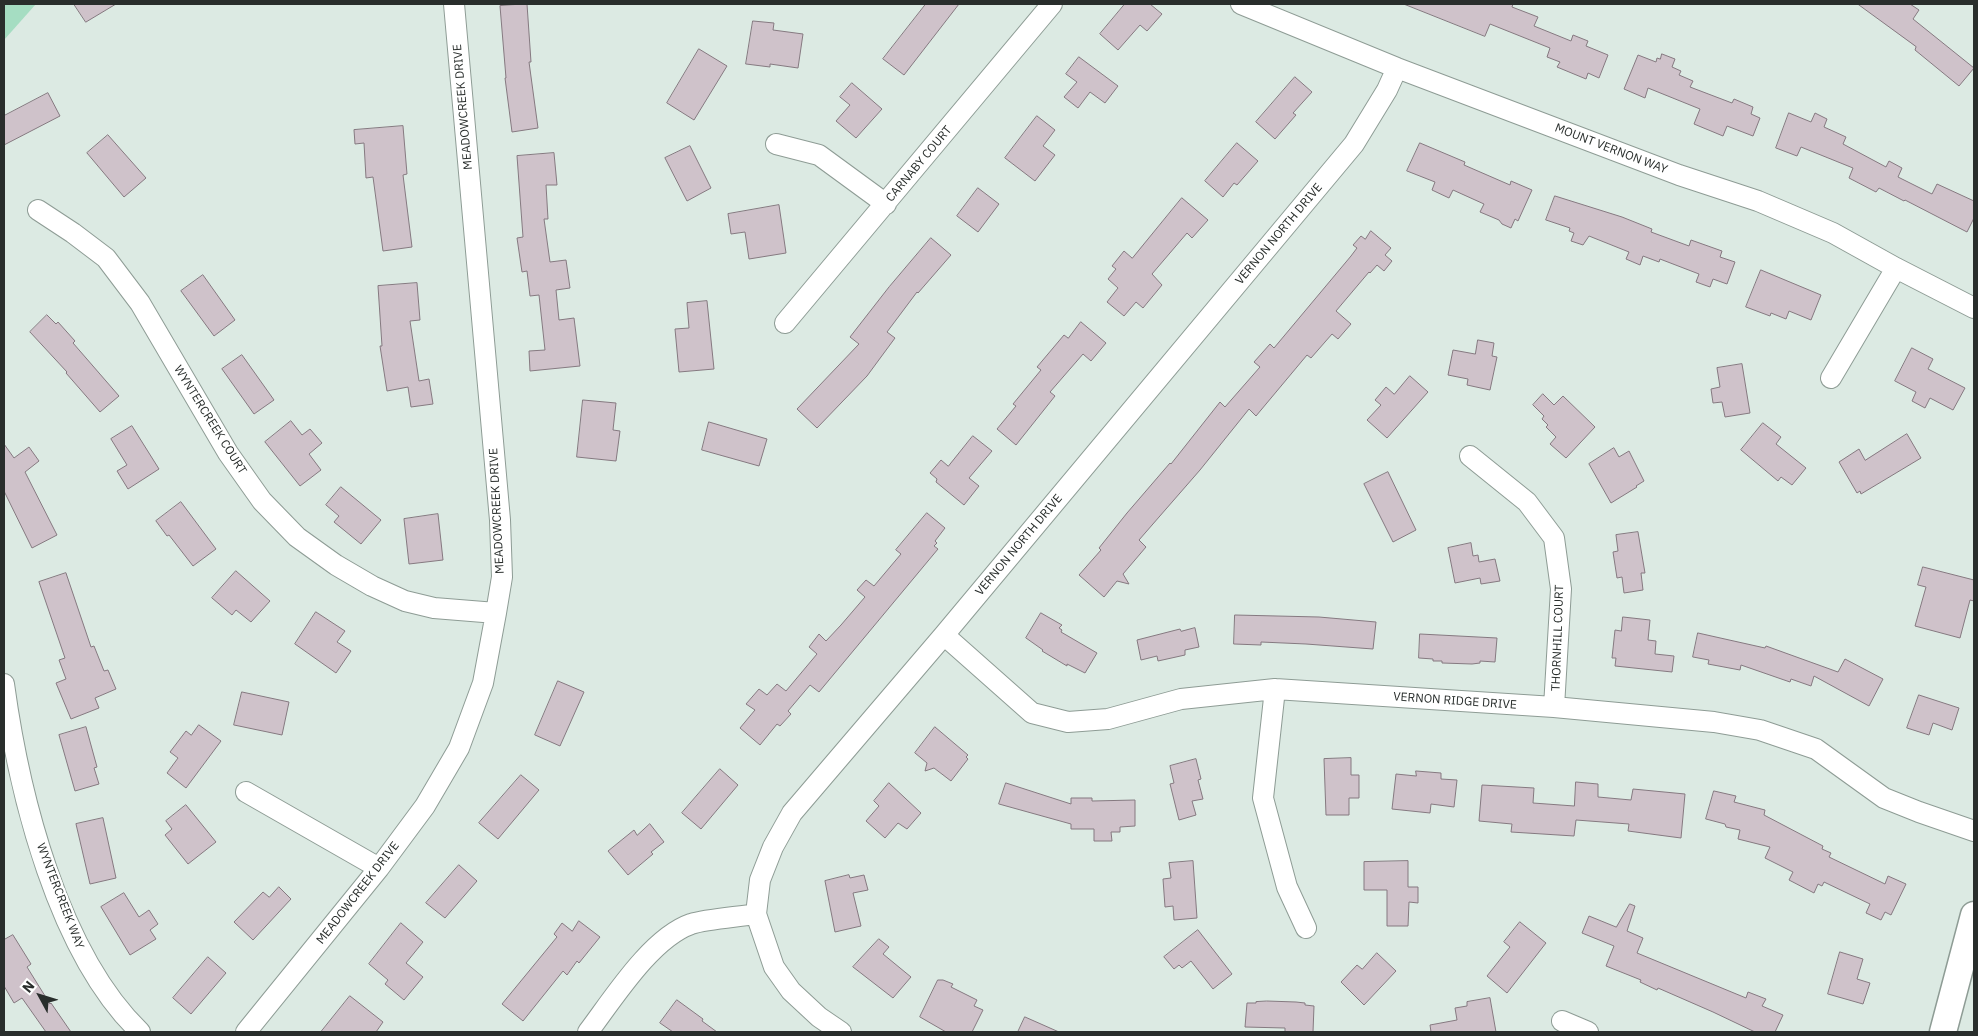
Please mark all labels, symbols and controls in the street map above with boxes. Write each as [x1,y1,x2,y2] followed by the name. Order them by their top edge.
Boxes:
[450,44,476,170] street label: MEADOWCREEK DRIVE
[1553,121,1669,177] street label: MOUNT VERNON WAY
[883,123,955,205] street label: CARNABY COURT
[1232,180,1326,288] street label: VERNON NORTH DRIVE
[171,363,249,477] street label: WYNTERCREEK COURT
[487,448,507,574] street label: MEADOWCREEK DRIVE
[972,491,1066,599] street label: VERNON NORTH DRIVE
[1549,585,1567,691] street label: THORNHILL COURT
[1393,689,1517,713] street label: VERNON RIDGE DRIVE
[314,839,402,947] street label: MEADOWCREEK DRIVE
[33,841,87,951] street label: WYNTERCREEK WAY
[15,971,65,1021] north arrow
[18,977,39,996] text: N

